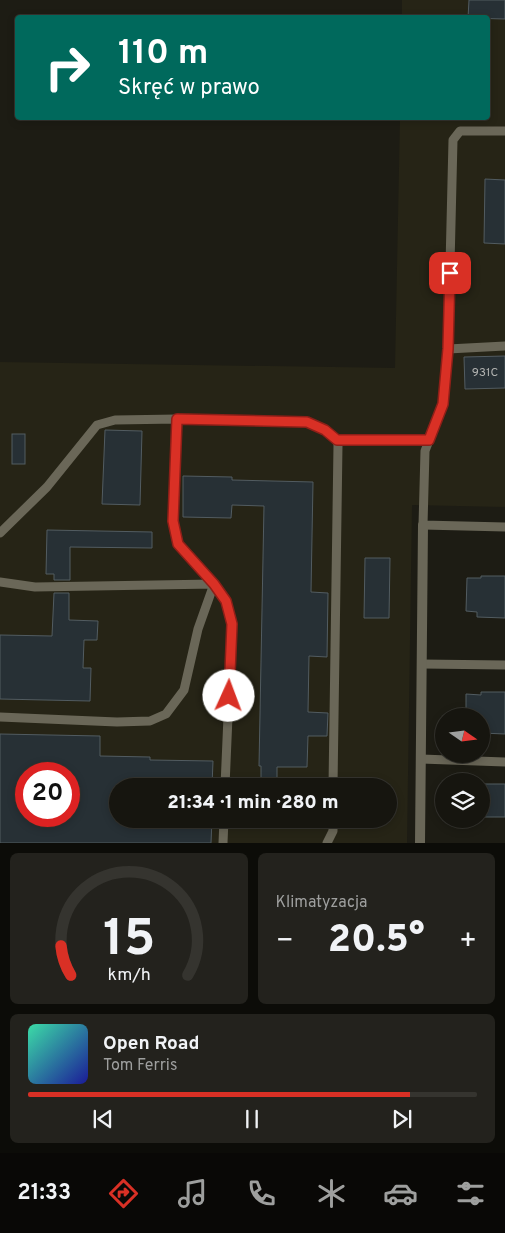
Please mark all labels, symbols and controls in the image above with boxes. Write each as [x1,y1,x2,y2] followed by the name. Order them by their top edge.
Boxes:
[118,32,208,76] text: 110 m
[35,35,100,100] icon: right
[118,75,260,102] text: Skręć w prawo
[429,252,471,294] pin
[436,259,464,287] icon: arrive
[472,365,499,381] house number: 931C
[202,669,254,721] position arrow
[435,708,490,762] north arrow
[435,708,490,828] map controls
[15,762,80,827] speed limit sign: 20
[435,773,490,828] button: layers
[167,791,339,815] text: 21:34 · 1 min · 280 m
[276,893,367,913] text: Klimatyzacja
[102,908,155,974] text: 15
[328,917,425,966] text: 20.5°
[276,924,294,960] text: −
[459,924,477,960] text: +
[107,964,150,987] text: km/h
[103,1032,199,1056] text: Open Road
[103,1056,177,1076] text: Tom Ferris
[89,1105,117,1133] icon: previous
[238,1105,266,1133] icon: pause
[388,1105,416,1133] icon: next
[106,1176,141,1211] icon: directions
[175,1176,210,1211] icon: music
[244,1176,279,1211] icon: phone
[314,1176,349,1211] icon: climate
[383,1176,418,1211] icon: car
[453,1176,488,1211] icon: filters
[17,1180,71,1207] text: 21:33

